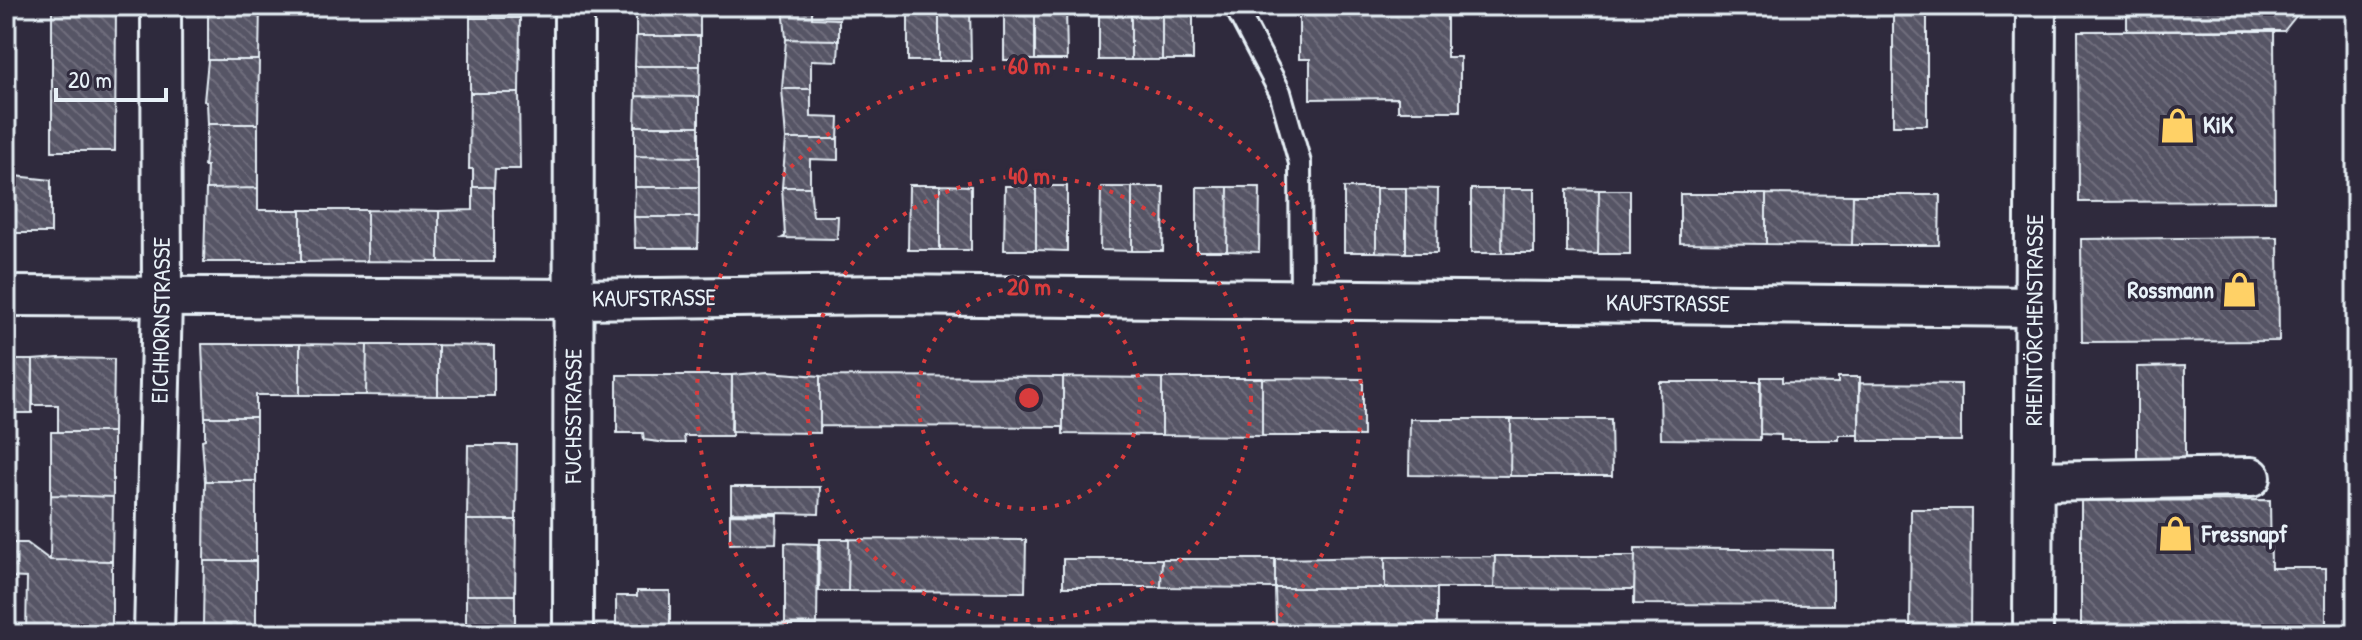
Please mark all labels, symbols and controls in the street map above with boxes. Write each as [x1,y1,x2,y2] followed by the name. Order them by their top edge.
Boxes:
[1008,49,1050,81] text: 60 m
[56,52,166,102] scale bar
[68,63,112,95] text: 20 m
[2158,106,2196,144] shop icon: KiK
[2203,108,2234,140] place label: KiK
[1008,159,1050,191] text: 40 m
[2017,214,2050,426] street label: RHEINTÖRCHENSTRASSE
[143,236,177,404] street label: EICHHORNSTRASSE
[1007,270,1051,302] text: 20 m
[2221,271,2259,309] shop icon: Rossmann
[2128,273,2214,305] place label: Rossmann
[592,280,717,314] street label: KAUFSTRASSE
[1606,286,1731,319] street label: KAUFSTRASSE
[556,348,588,485] street label: FUCHSSTRASSE
[1015,384,1043,412] centre of rings
[2157,515,2195,553] shop icon: Fressnapf
[2201,517,2288,550] place label: Fressnapf

